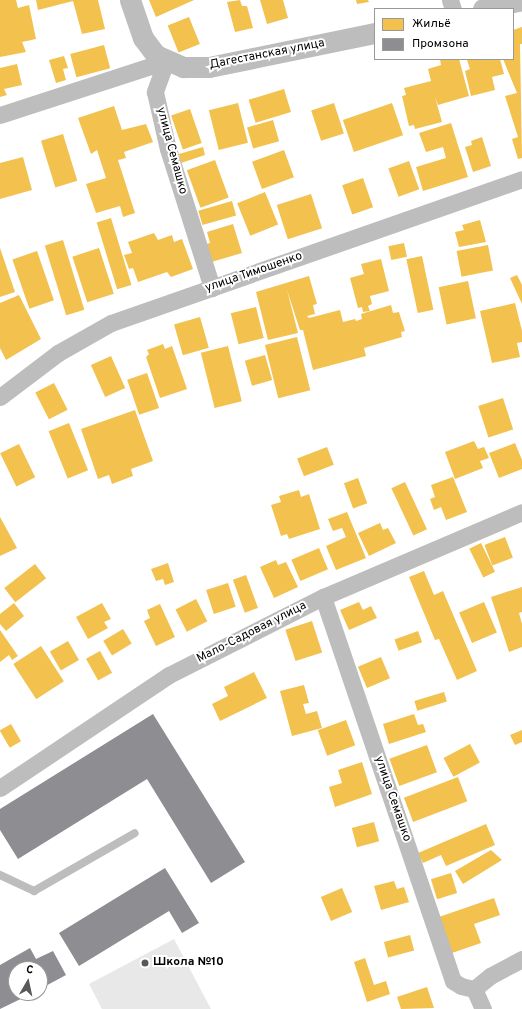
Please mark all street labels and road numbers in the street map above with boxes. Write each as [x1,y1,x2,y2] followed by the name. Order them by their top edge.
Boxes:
[208,37,326,73] street label: Дагестанская улица
[152,106,190,196] street label: улица Семашко
[203,250,305,296] street label: улица Тимошенко
[195,599,309,667] street label: Мало-Садовая улица
[371,754,413,844] street label: улица Семашко

